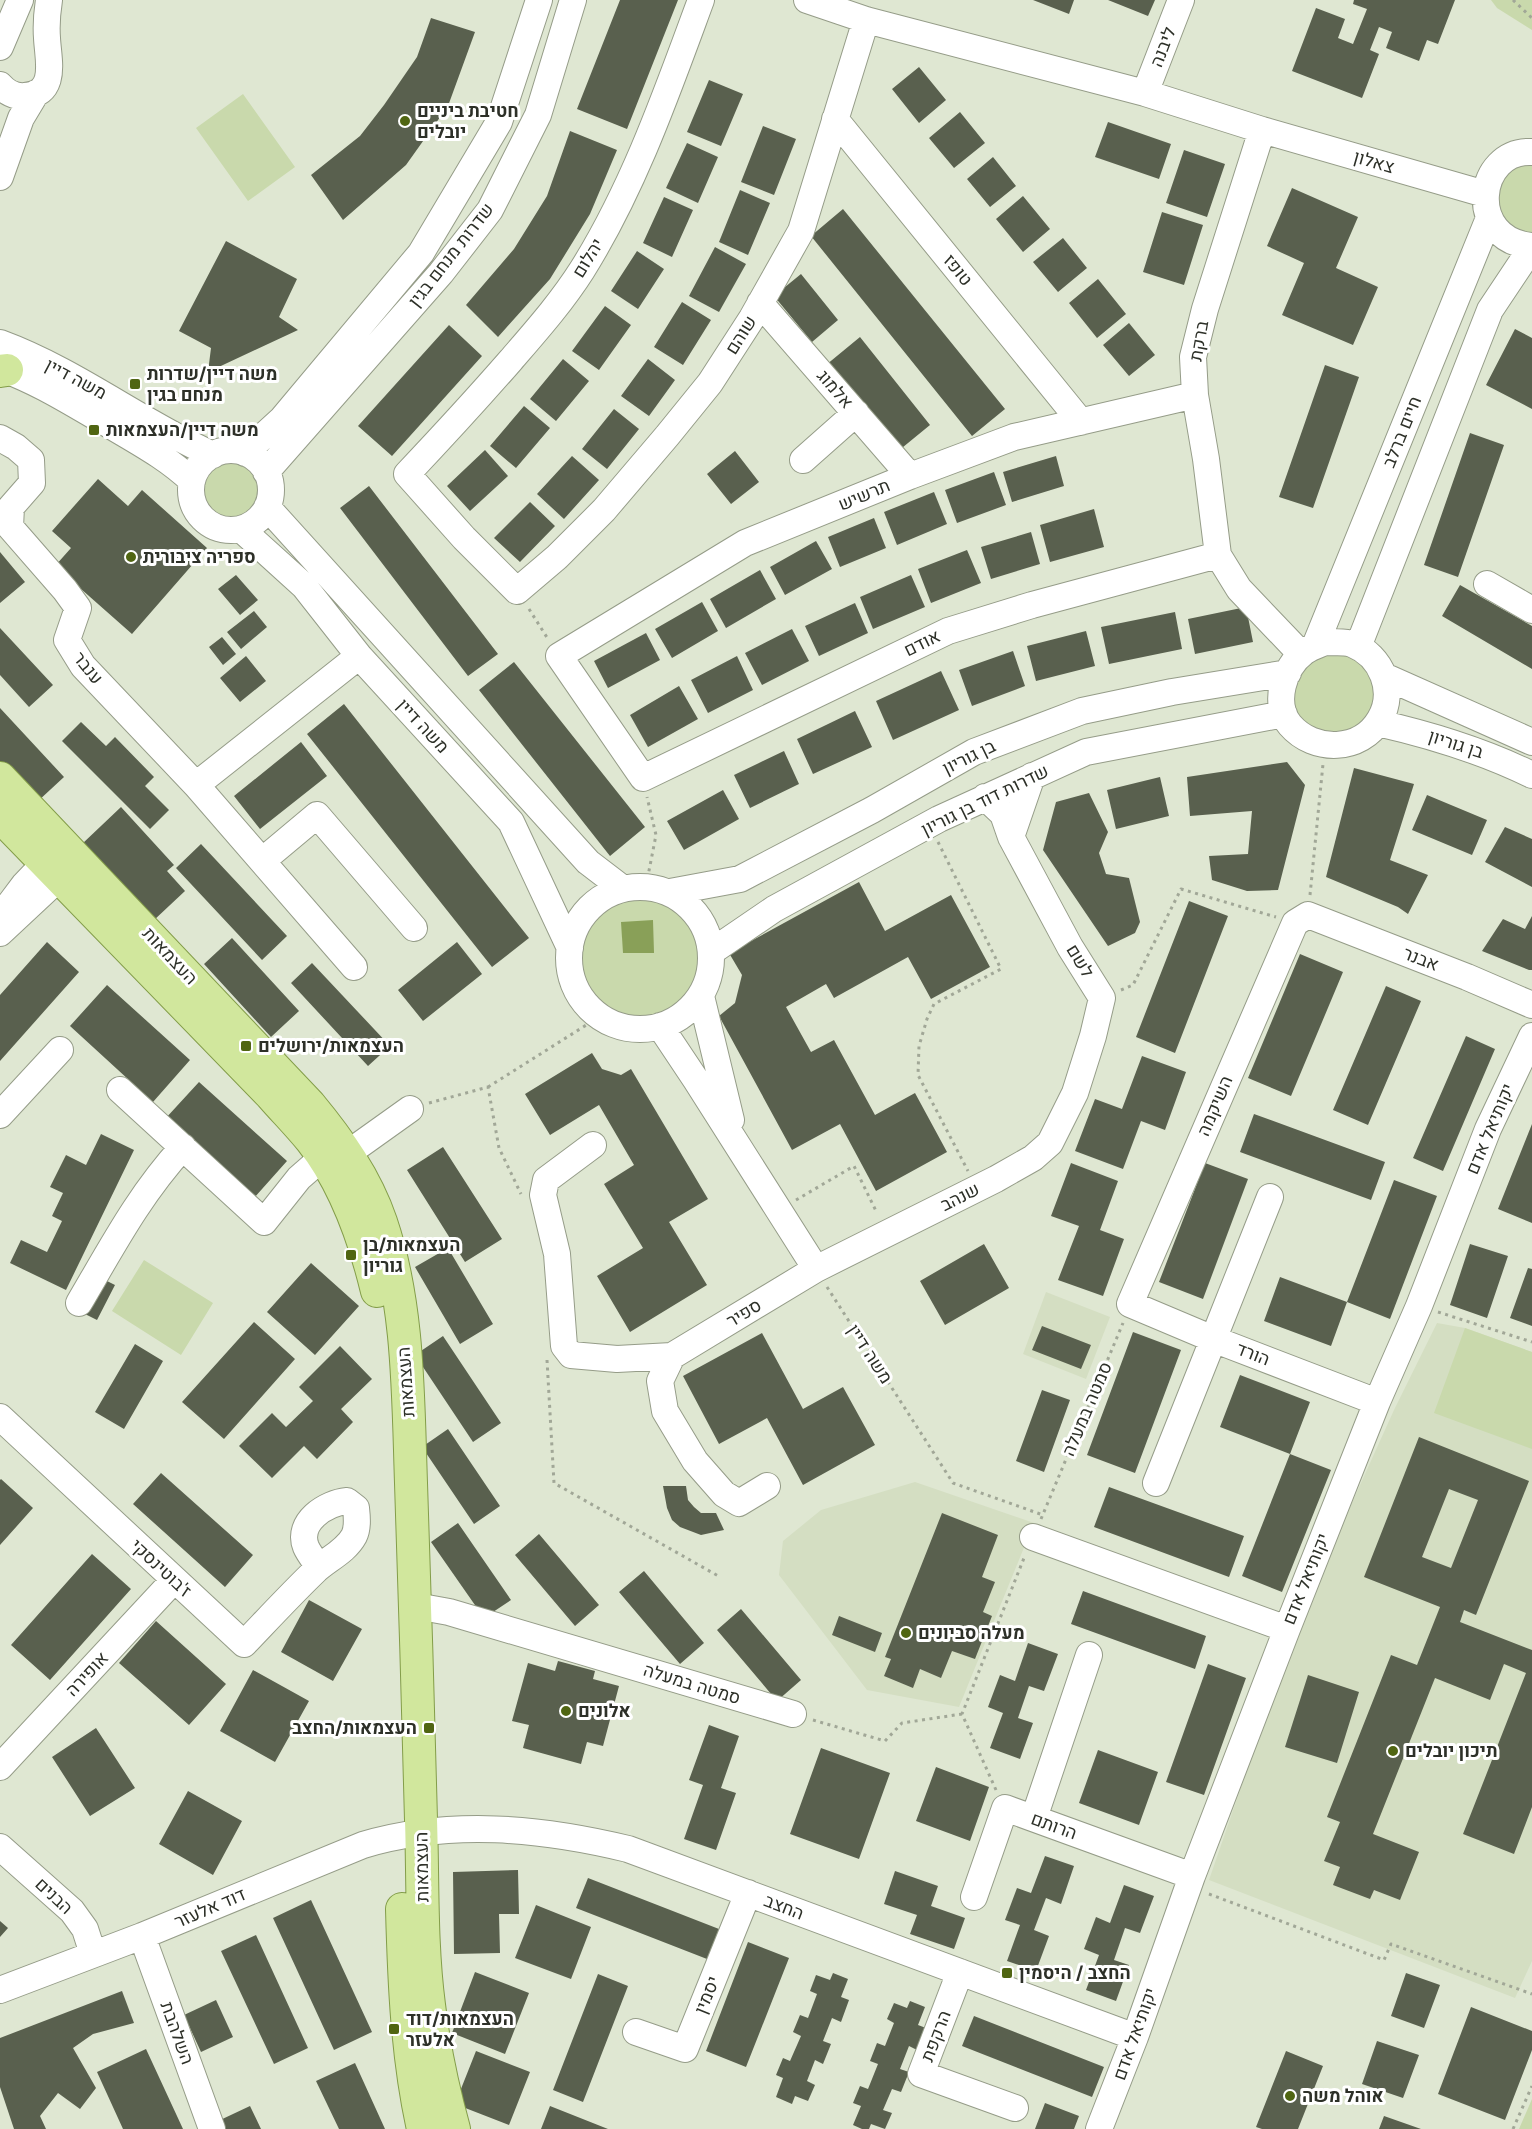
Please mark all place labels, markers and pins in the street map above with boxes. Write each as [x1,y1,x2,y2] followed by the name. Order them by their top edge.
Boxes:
[417,99,519,144] place label: חטיבת ביניים יובלים
[398,114,412,128] marker: חטיבת ביניים יובלים
[147,362,277,407] place label: משה דיין/שדרות מנחם בגין
[128,377,142,391] marker: משה דיין/שדרות מנחם בגין
[106,418,259,442] place label: משה דיין/העצמאות
[87,423,101,437] marker: משה דיין/העצמאות
[143,545,256,569] place label: ספריה ציבורית
[124,550,138,564] marker: ספריה ציבורית
[258,1034,404,1058] place label: העצמאות/ירושלים
[239,1039,253,1053] marker: העצמאות/ירושלים
[363,1233,460,1278] place label: העצמאות/בן גוריון
[344,1248,358,1262] marker: העצמאות/בן גוריון
[918,1621,1025,1645] place label: מעלה סביונים
[899,1626,913,1640] marker: מעלה סביונים
[578,1699,631,1723] place label: אלונים
[559,1704,573,1718] marker: אלונים
[292,1716,417,1740] place label: העצמאות/החצב
[422,1721,436,1735] marker: העצמאות/החצב
[1405,1739,1498,1763] place label: תיכון יובלים
[1386,1744,1400,1758] marker: תיכון יובלים
[1019,1961,1131,1985] place label: החצב / היסמין
[1000,1966,1014,1980] marker: החצב / היסמין
[406,2007,514,2052] place label: העצמאות/דוד אלעזר
[387,2022,401,2036] marker: העצמאות/דוד אלעזר
[1302,2084,1384,2108] place label: אוהל משה
[1283,2089,1297,2103] marker: אוהל משה

